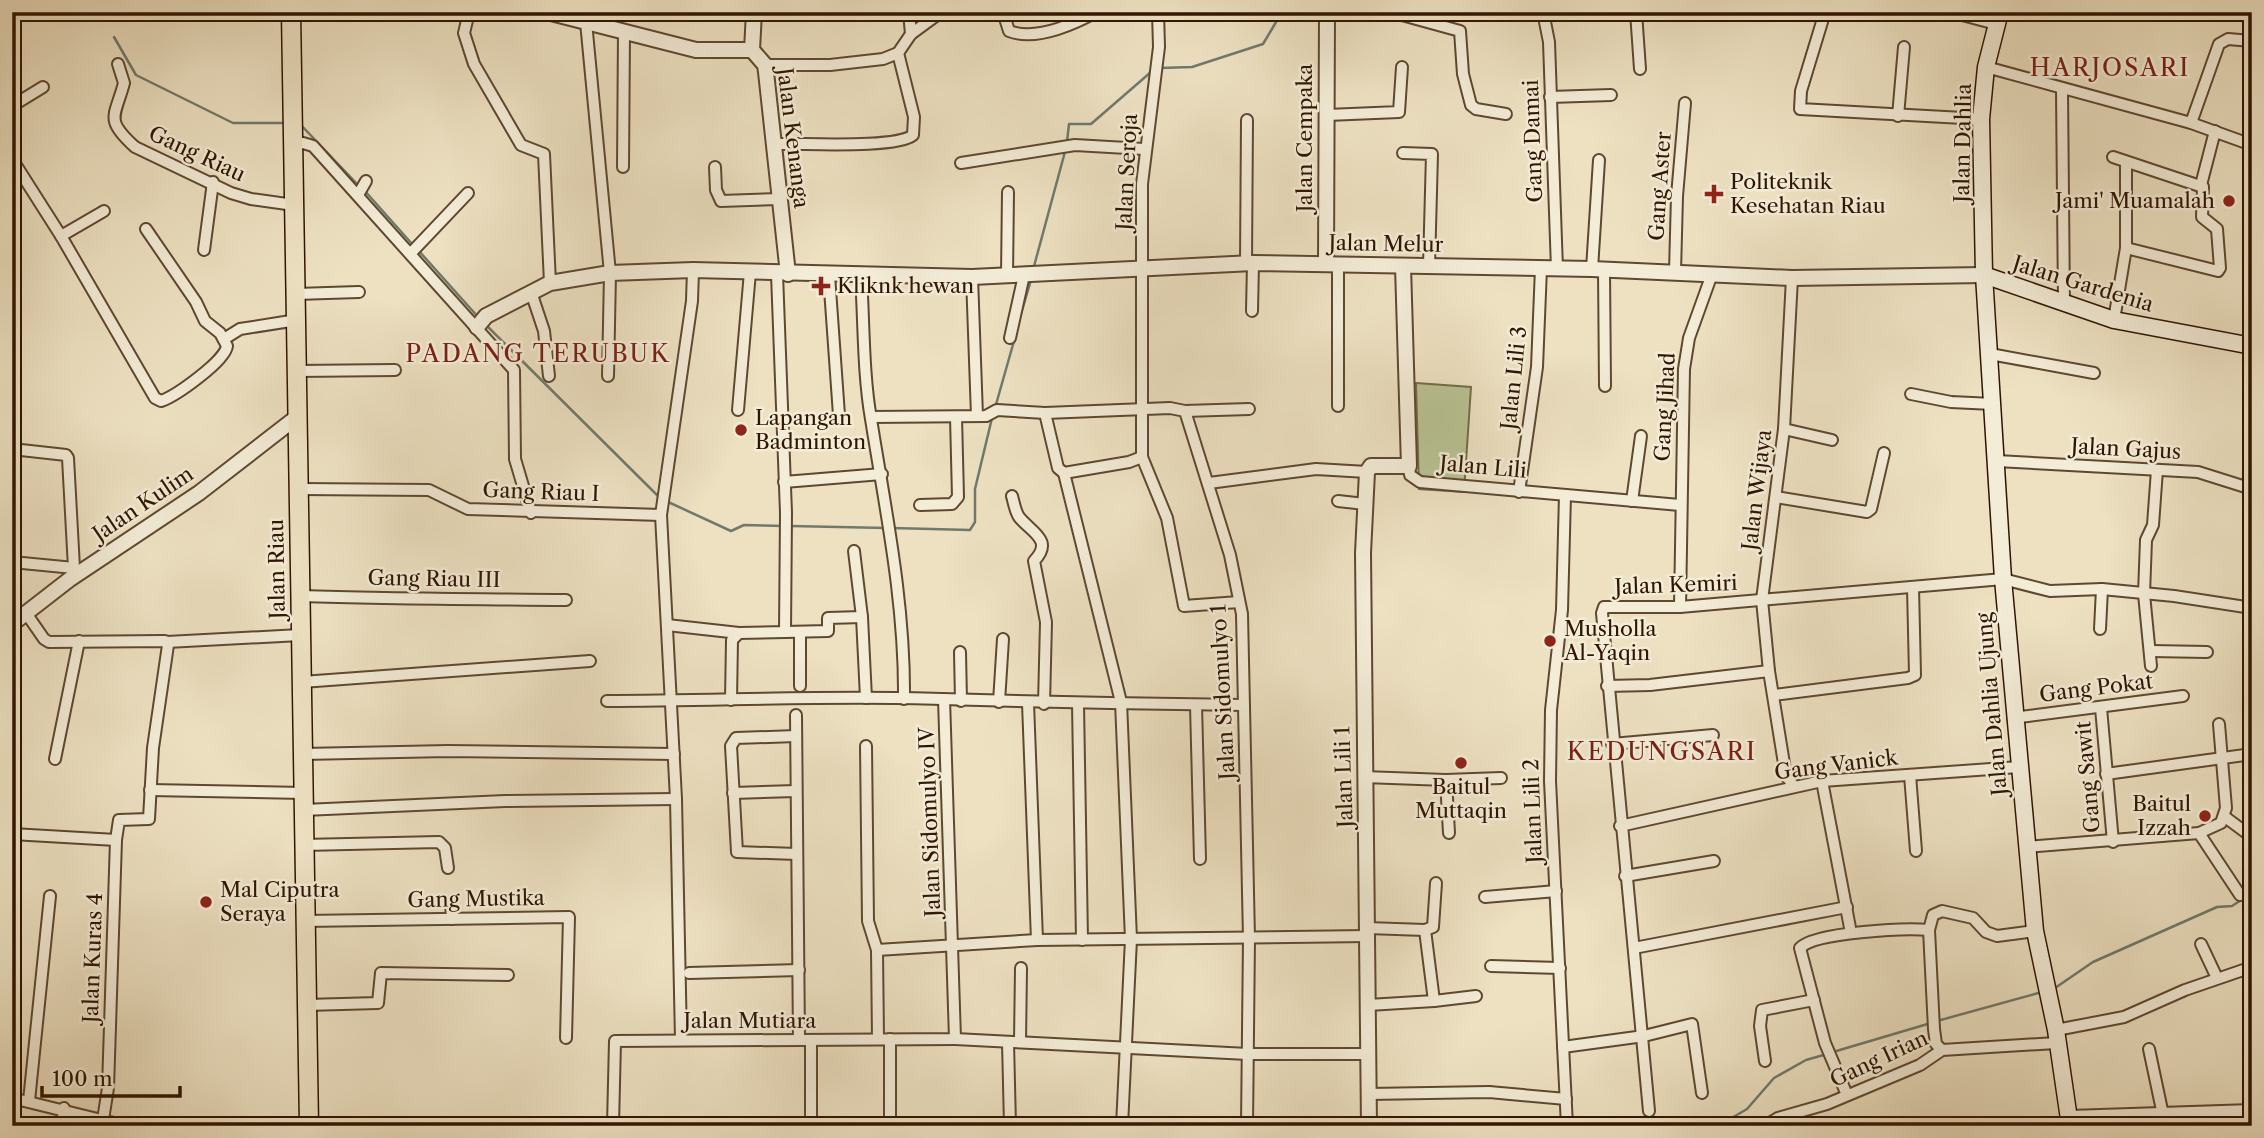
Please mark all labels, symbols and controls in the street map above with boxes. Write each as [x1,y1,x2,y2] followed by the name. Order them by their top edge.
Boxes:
[2030,53,2190,82] district label: HARJOSARI
[772,63,815,210] street label: Jalan Kenanga
[1292,63,1317,215] street label: Jalan Cempaka
[1518,79,1547,203] street label: Gang Damai
[1949,82,1976,206] street label: Jalan Dahlia
[1111,112,1142,234] street label: Jalan Seroja
[145,120,249,187] street label: Gang Riau
[1643,130,1676,241] street label: Gang Aster
[1730,169,1886,218] place label: Politeknik Kesehatan Riau
[1704,184,1724,204] marker: Politeknik Kesehatan Riau
[2052,188,2215,213] place label: Jami' Muamalah
[2221,193,2237,209] marker: Jami' Muamalah
[1325,230,1444,257] street label: Jalan Melur
[2007,249,2157,317] street label: Jalan Gardenia
[837,273,974,298] place label: Kliknk hewan
[811,276,831,296] marker: Kliknk hewan
[1495,325,1531,434] street label: Jalan Lili 3
[405,339,671,368] district label: PADANG TERUBUK
[1649,352,1680,462] street label: Gang Jihad
[755,405,866,454] place label: Lapangan Badminton
[733,422,749,438] marker: Lapangan Badminton
[1736,427,1776,555] street label: Jalan Wijaya
[2067,433,2182,464] street label: Jalan Gajus
[1436,450,1528,483] street label: Jalan Lili
[85,461,198,548] street label: Jalan Kulim
[482,477,600,506] street label: Gang Riau I
[263,519,290,622] street label: Jalan Riau
[367,565,501,592] street label: Gang Riau III
[1611,570,1738,599] street label: Jalan Kemiri
[1205,603,1240,784] street label: Jalan Sidomulyo 1
[1971,611,2012,800] street label: Jalan Dahlia Ujung
[1563,616,1657,665] place label: Musholla Al-Yaqin
[1542,633,1558,649] marker: Musholla Al-Yaqin
[2038,668,2155,707] street label: Gang Pokat
[2070,720,2105,834] street label: Gang Sawit
[914,726,945,920] street label: Jalan Sidomulyo IV
[1329,726,1358,831] street label: Jalan Lili 1
[1567,737,1757,766] district label: KEDUNGSARI
[1773,744,1900,784] street label: Gang Vanick
[1453,755,1469,771] marker: Baitul Muttaqin
[1518,758,1547,867] street label: Jalan Lili 2
[1415,774,1507,823] place label: Baitul Muttaqin
[2132,791,2191,840] place label: Baitul Izzah
[2197,808,2213,824] marker: Baitul Izzah
[220,877,341,926] place label: Mal Ciputra Seraya
[407,885,546,912] street label: Gang Mustika
[78,892,107,1027] street label: Jalan Kuras 4
[198,894,214,910] marker: Mal Ciputra Seraya
[681,1008,817,1033] street label: Jalan Mutiara
[1826,1025,1932,1092] street label: Gang Irian
[42,1054,180,1098] scale bar
[52,1066,113,1091] text: 100 m

